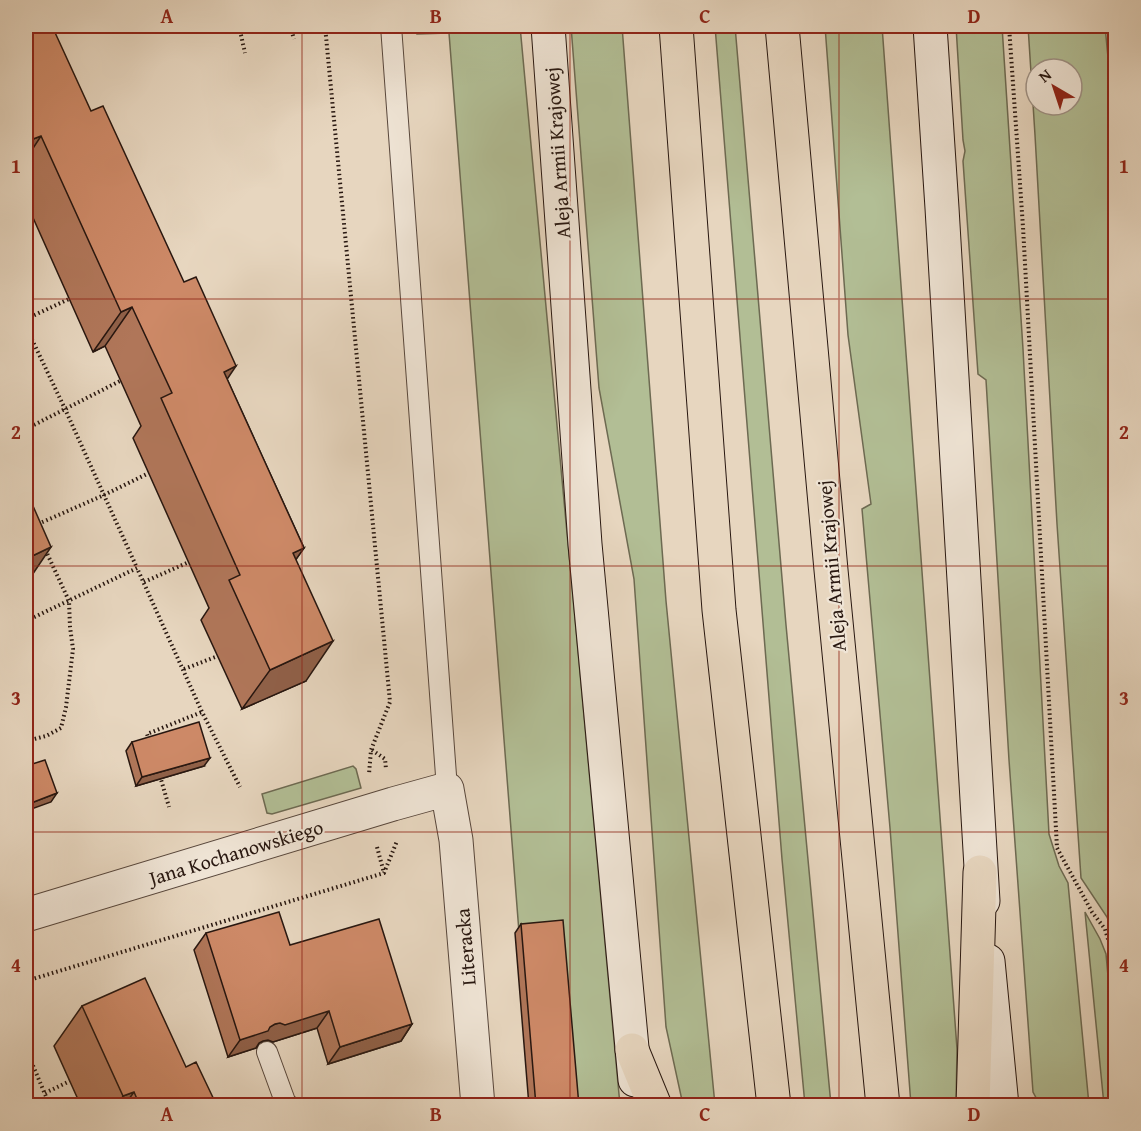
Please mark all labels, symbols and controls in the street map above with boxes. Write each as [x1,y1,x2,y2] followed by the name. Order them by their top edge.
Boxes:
[161,1,174,30] text: A
[430,1,442,30] text: B
[699,1,711,30] text: C
[967,1,981,30] text: D
[1024,57,1084,117] north arrow
[1033,62,1057,88] text: N
[537,66,577,240] street label: Aleja Armii Krajowej
[11,151,21,180] text: 1
[1119,151,1129,180] text: 1
[11,417,21,446] text: 2
[1119,417,1129,446] text: 2
[809,479,853,653] street label: Aleja Armii Krajowej
[11,683,21,712] text: 3
[1119,683,1129,712] text: 3
[142,812,327,893] street label: Jana Kochanowskiego
[447,907,483,987] street label: Literacka
[11,950,21,979] text: 4
[1119,950,1129,979] text: 4
[161,1099,174,1128] text: A
[430,1099,442,1128] text: B
[699,1099,711,1128] text: C
[967,1099,981,1128] text: D

